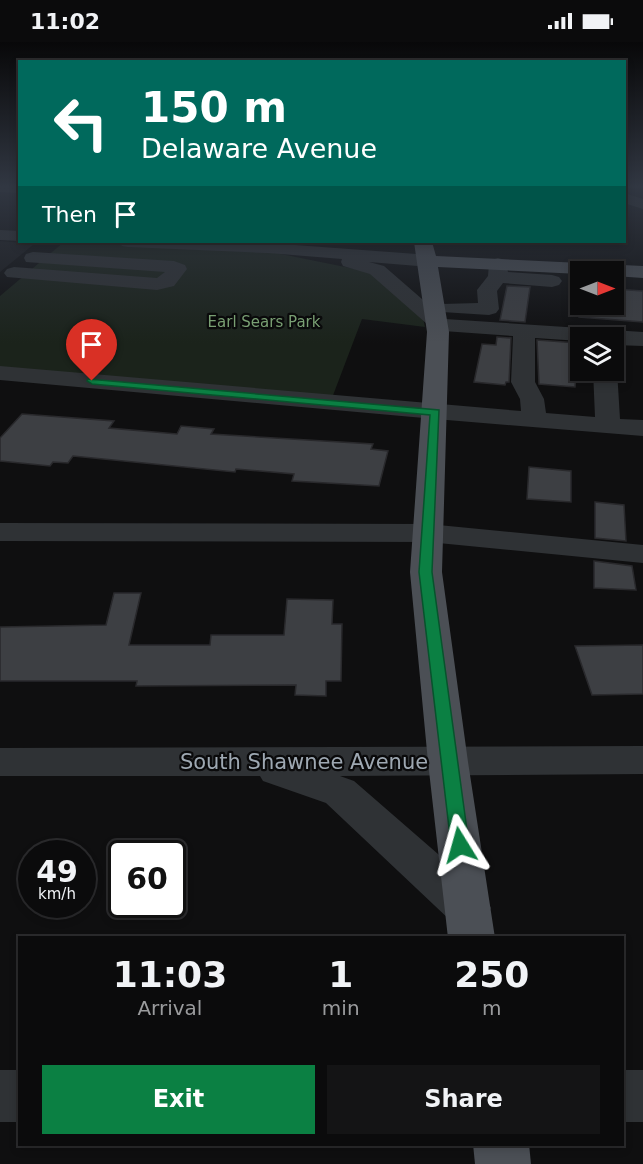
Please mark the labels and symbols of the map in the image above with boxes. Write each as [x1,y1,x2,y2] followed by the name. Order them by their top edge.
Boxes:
[570,261,624,315] north arrow
[208,313,321,331] park label: Earl Sears Park
[66,319,117,381] pin
[180,750,428,774] street label: South Shawnee Avenue
[428,813,492,877] position arrow
[108,840,186,918] speed limit sign: 60

